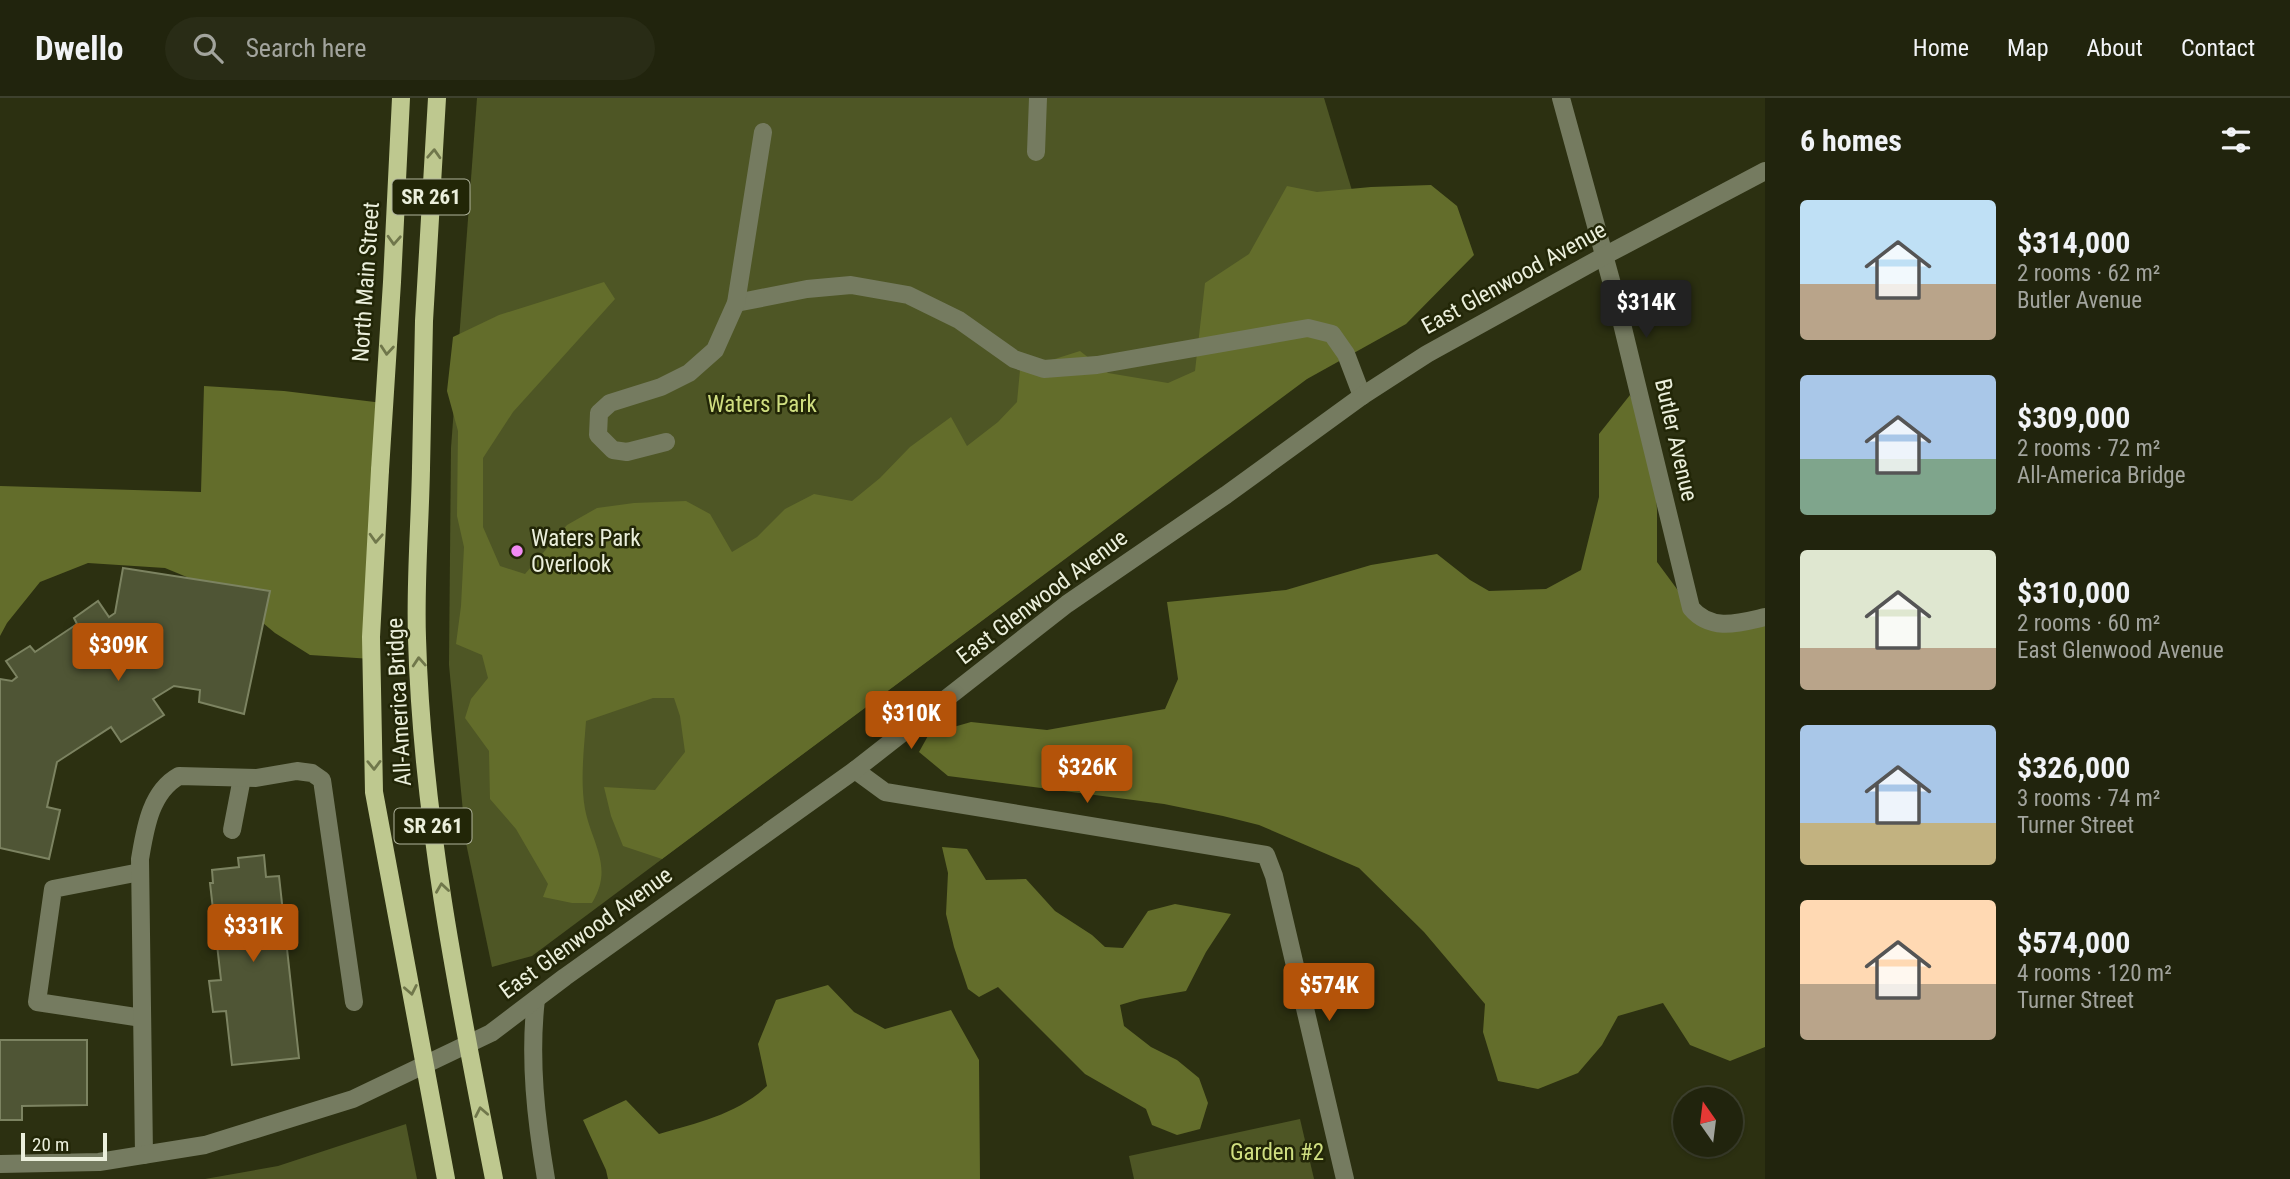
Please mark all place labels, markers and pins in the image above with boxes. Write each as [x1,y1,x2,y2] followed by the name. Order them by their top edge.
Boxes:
[1597,280,1695,340] pin: $314K
[531,525,641,578] place label: Waters Park Overlook
[509,543,525,559] marker: Waters Park Overlook
[69,624,167,683] pin: $309K
[862,692,960,751] pin: $310K
[1038,746,1136,805] pin: $326K
[204,904,302,964] pin: $331K
[1280,964,1378,1023] pin: $574K

